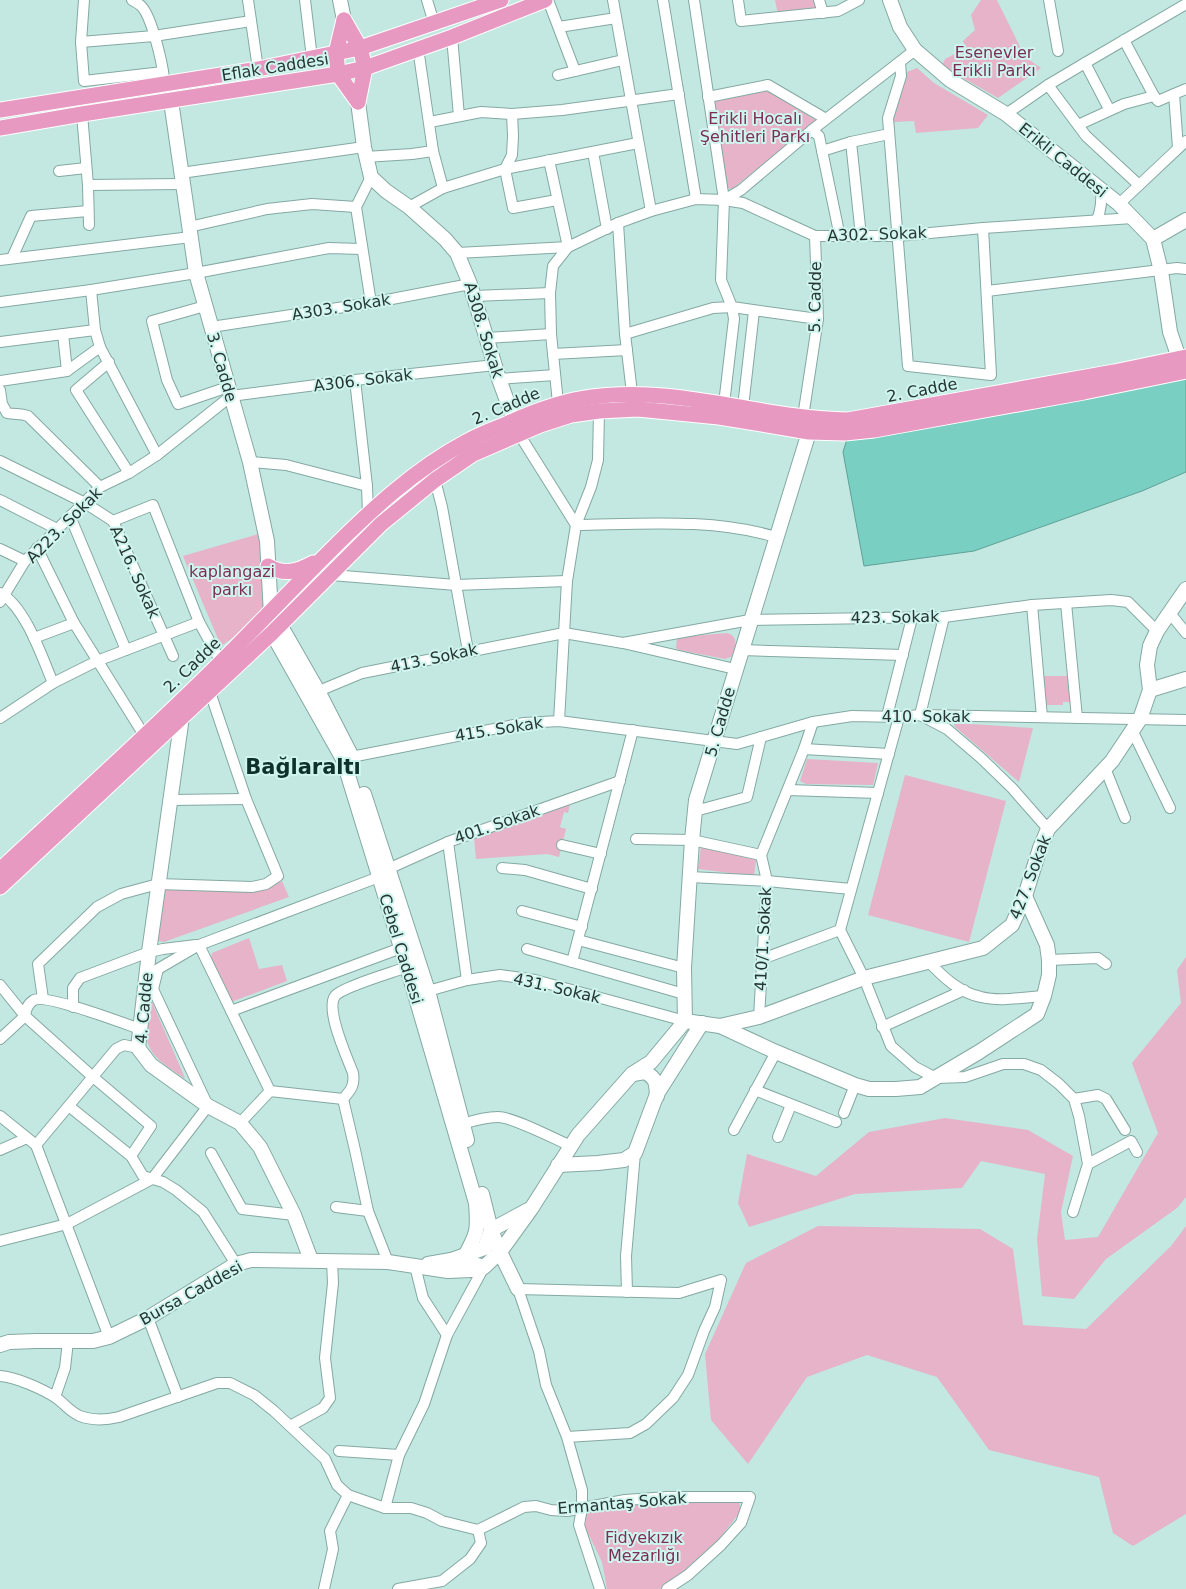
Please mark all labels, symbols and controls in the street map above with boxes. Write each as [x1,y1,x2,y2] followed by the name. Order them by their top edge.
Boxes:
[952,43,1036,80] park label: Esenevler Erikli Parkı
[220,49,330,85] street label: Eflak Caddesi
[700,109,810,146] park label: Erikli Hocalı Şehitleri Parkı
[1015,119,1111,201] street label: Erikli Caddesi
[827,223,928,245] street label: A302. Sokak
[805,261,825,333] street label: 5. Cadde
[460,280,508,381] street label: A308. Sokak
[290,290,392,324] street label: A303. Sokak
[203,330,241,404] street label: 3. Cadde
[312,364,414,396] street label: A306. Sokak
[885,374,959,406] street label: 2. Cadde
[469,383,543,429] street label: 2. Cadde
[22,483,106,567] street label: A223. Sokak
[106,523,164,622] street label: A216. Sokak
[189,562,275,599] park label: kaplangazi parkı
[850,607,940,627] street label: 423. Sokak
[160,633,224,697] street label: 2. Cadde
[389,639,480,677] street label: 413. Sokak
[701,685,739,759] street label: 5. Cadde
[882,707,971,726] street label: 410. Sokak
[454,713,545,745] street label: 415. Sokak
[245,755,361,779] district label: Bağlaraltı
[452,800,543,847] street label: 401. Sokak
[1005,832,1055,922] street label: 427. Sokak
[751,886,775,992] street label: 410/1. Sokak
[375,891,427,1007] street label: Cebel Caddesi
[512,969,603,1007] street label: 431. Sokak
[131,972,157,1044] street label: 4. Cadde
[136,1257,246,1329] street label: Bursa Caddesi
[557,1488,688,1518] street label: Ermantaş Sokak
[605,1528,684,1565] park label: Fidyekızık Mezarlığı

